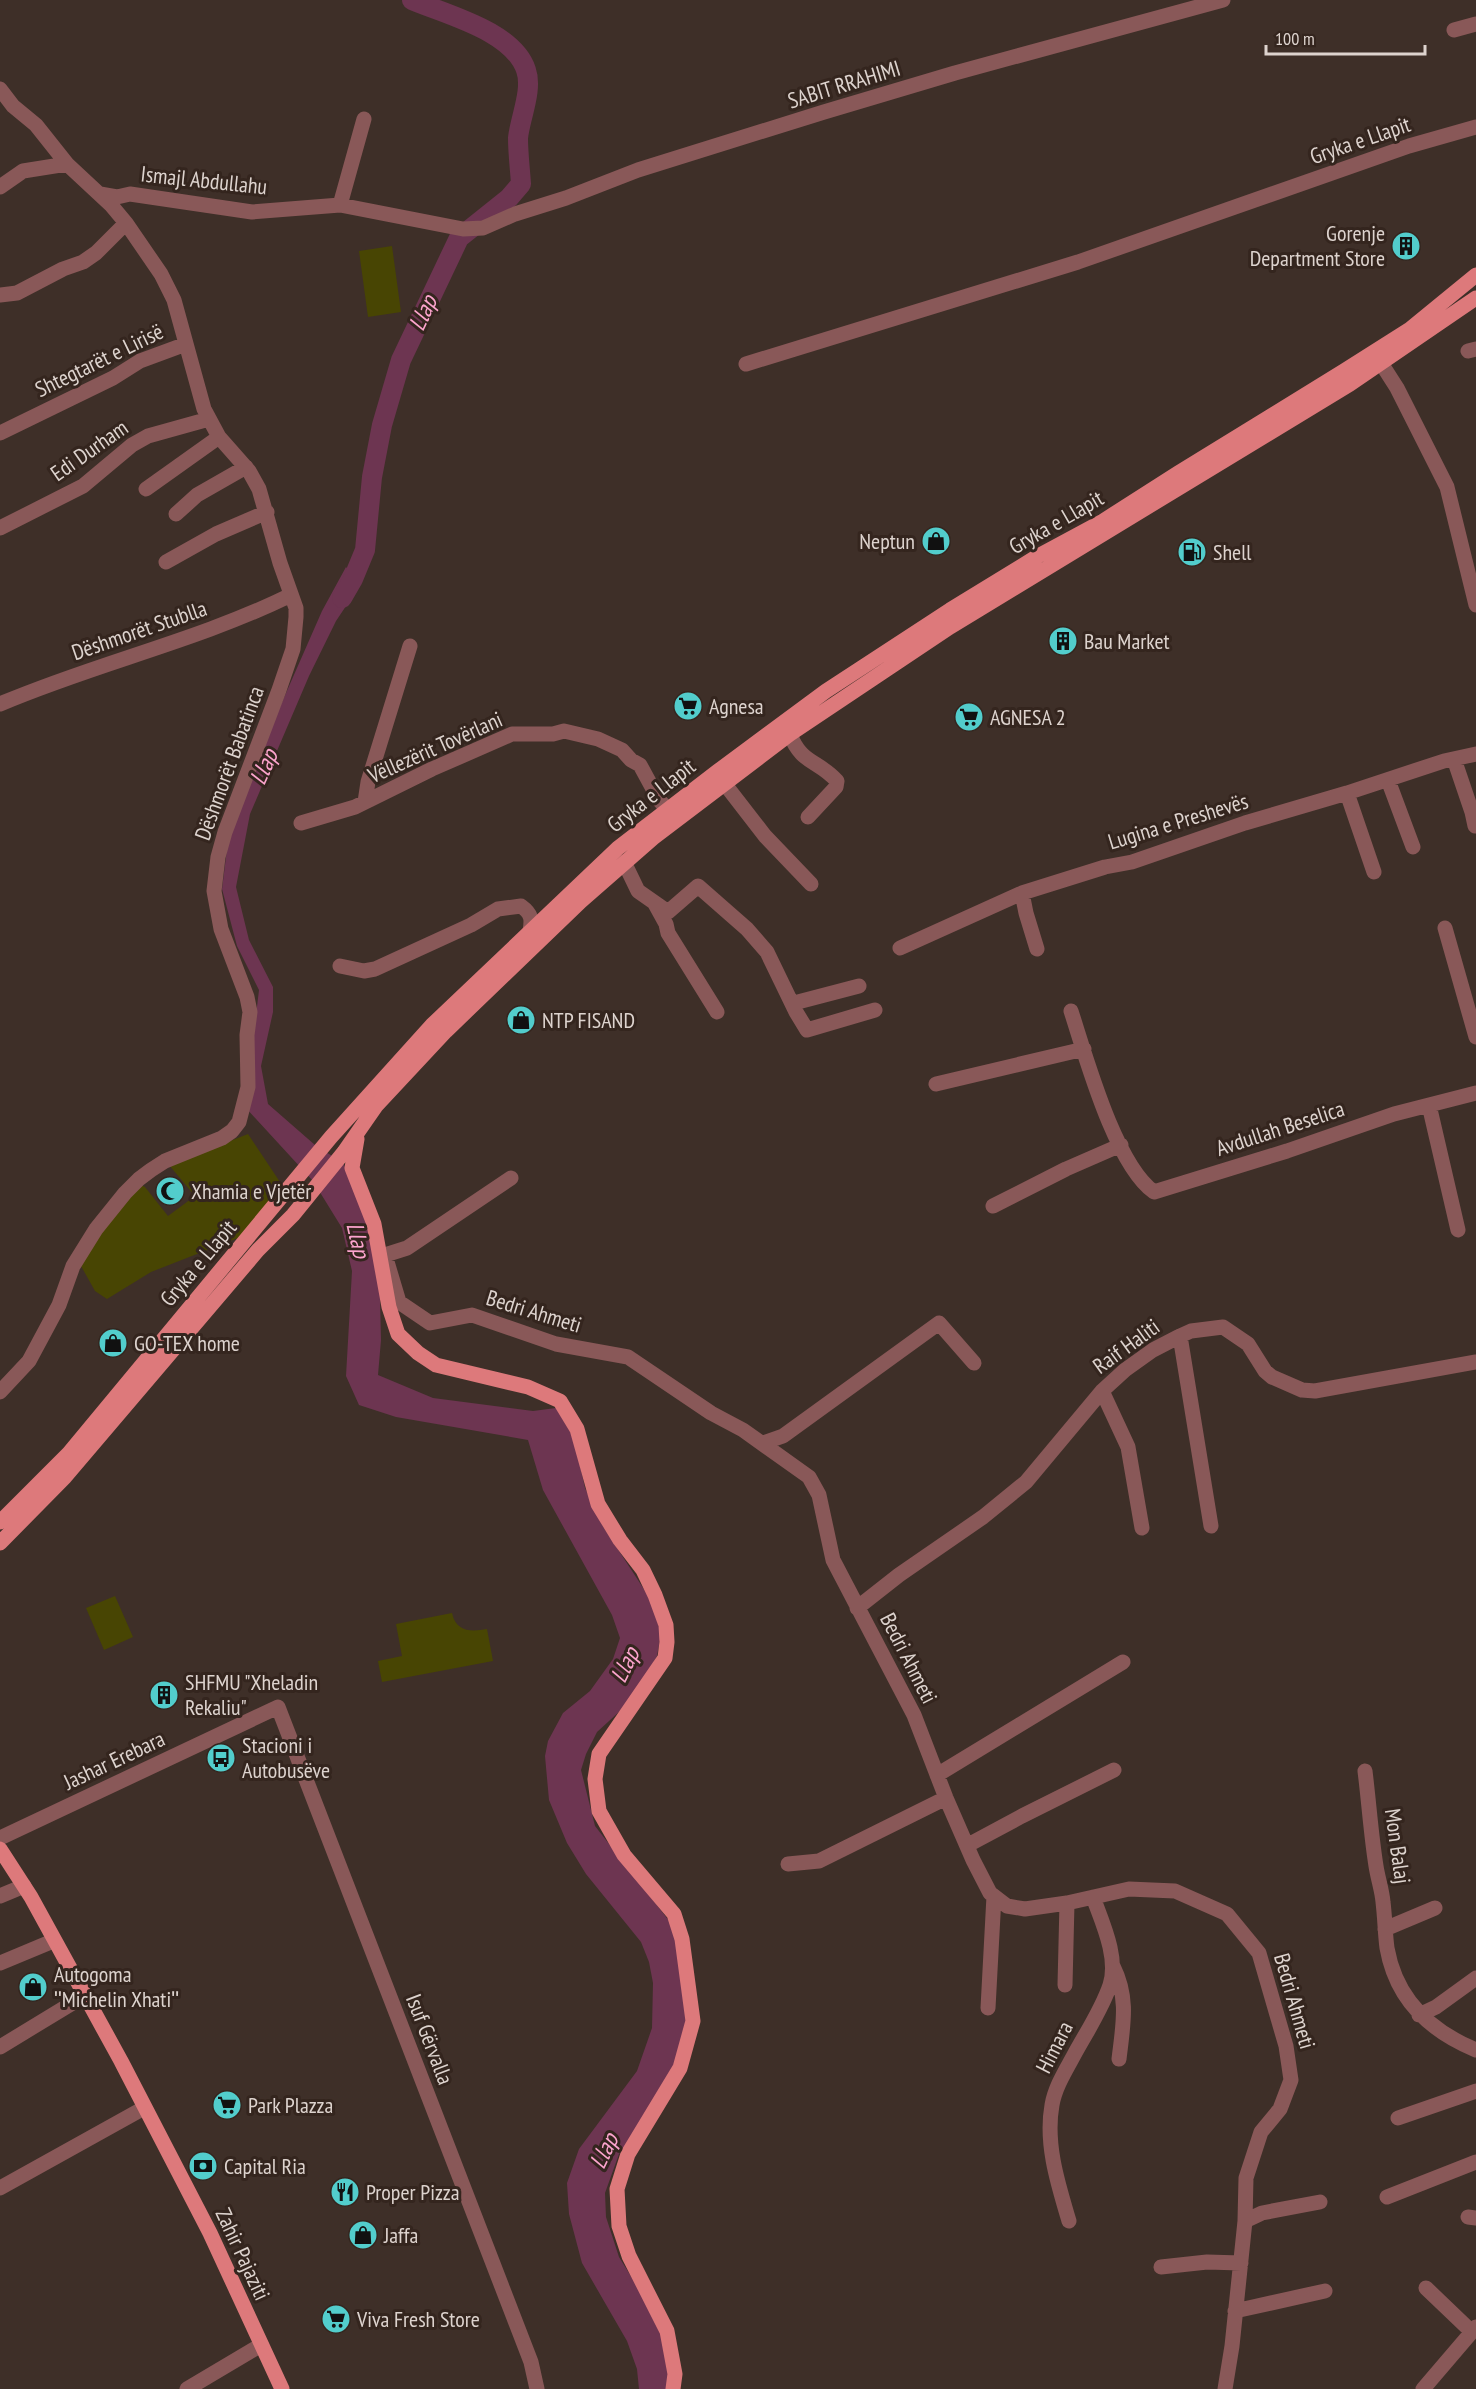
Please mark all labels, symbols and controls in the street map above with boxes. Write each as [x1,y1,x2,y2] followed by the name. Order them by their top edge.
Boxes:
[1266,18,1425,56] scale bar
[1275,27,1315,50] text: 100 m
[784,54,904,114] street label: SABIT RRAHIMI
[1306,110,1414,170] street label: Gryka e Llapit
[139,159,269,201] street label: Ismajl Abdullahu
[1250,219,1385,272] place label: Gorenje Department Store
[1390,230,1422,262] building icon: Gorenje Department Store
[401,289,445,335] water label: Llap
[30,317,168,403] street label: Shtegtarët e Lirisë
[45,413,133,487] street label: Edi Durham
[1004,484,1108,560] street label: Gryka e Llapit
[920,525,952,557] shop icon: Neptun
[859,527,915,555] place label: Neptun
[1176,536,1208,568] fuel station icon: Shell
[1213,538,1252,566] place label: Shell
[68,594,210,666] street label: Dëshmorët Stublla
[1047,625,1079,657] building icon: Bau Market
[1084,627,1170,655] place label: Bau Market
[188,682,270,844] street label: Dëshmorët Babatinca
[672,690,704,722] supermarket icon: Agnesa
[709,692,764,720] place label: Agnesa
[953,701,985,733] supermarket icon: AGNESA 2
[990,703,1066,731] place label: AGNESA 2
[363,705,507,790] street label: Vëllezërit Tovërlani
[242,743,286,789] water label: Llap
[601,752,701,838] street label: Gryka e Llapit
[1105,786,1251,856] street label: Lugina e Preshevës
[505,1004,537,1036] shop icon: NTP FISAND
[542,1006,635,1034] place label: NTP FISAND
[1212,1094,1348,1162] street label: Avdullah Beselica
[154,1175,186,1207] mosque icon: Xhamia e Vjetër
[191,1177,311,1205] place label: Xhamia e Vjetër
[154,1214,242,1312] street label: Gryka e Llapit
[339,1219,378,1262] water label: Llap
[483,1283,585,1339] street label: Bedri Ahmeti
[1087,1312,1165,1380] street label: Raif Haliti
[97,1327,129,1359] shop icon: GO-TEX home
[134,1329,240,1357] place label: GO-TEX home
[874,1608,944,1708] street label: Bedri Ahmeti
[603,1641,647,1688] water label: Llap
[185,1668,318,1721] place label: SHFMU "Xheladin Rekaliu"
[148,1679,180,1711] building icon: SHFMU "Xheladin Rekaliu"
[58,1724,169,1796] street label: Jashar Erebara
[242,1731,330,1784] place label: Stacioni i Autobusëve
[205,1742,237,1774] bus stop icon: Stacioni i Autobusëve
[1379,1807,1417,1885] street label: Mon Balaj
[1268,1950,1322,2052] street label: Bedri Ahmeti
[54,1960,179,2013] place label: Autogoma ʺMichelin Xhatiʺ
[17,1971,49,2003] shop icon: Autogoma ʺMichelin Xhatiʺ
[400,1990,460,2088] street label: Isuf Gërvalla
[1029,2016,1079,2078] street label: Himara
[211,2089,243,2121] supermarket icon: Park Plazza
[248,2091,333,2119] place label: Park Plazza
[582,2127,626,2174] water label: Llap
[187,2150,219,2182] bank icon: Capital Ria
[224,2152,306,2180] place label: Capital Ria
[329,2176,361,2208] restaurant icon: Proper Pizza
[366,2178,460,2206] place label: Proper Pizza
[210,2203,276,2305] street label: Zahir Pajaziti
[347,2219,379,2251] shop icon: Jaffa
[383,2221,418,2249] place label: Jaffa
[320,2303,352,2335] supermarket icon: Viva Fresh Store
[356,2305,480,2333] place label: Viva Fresh Store

